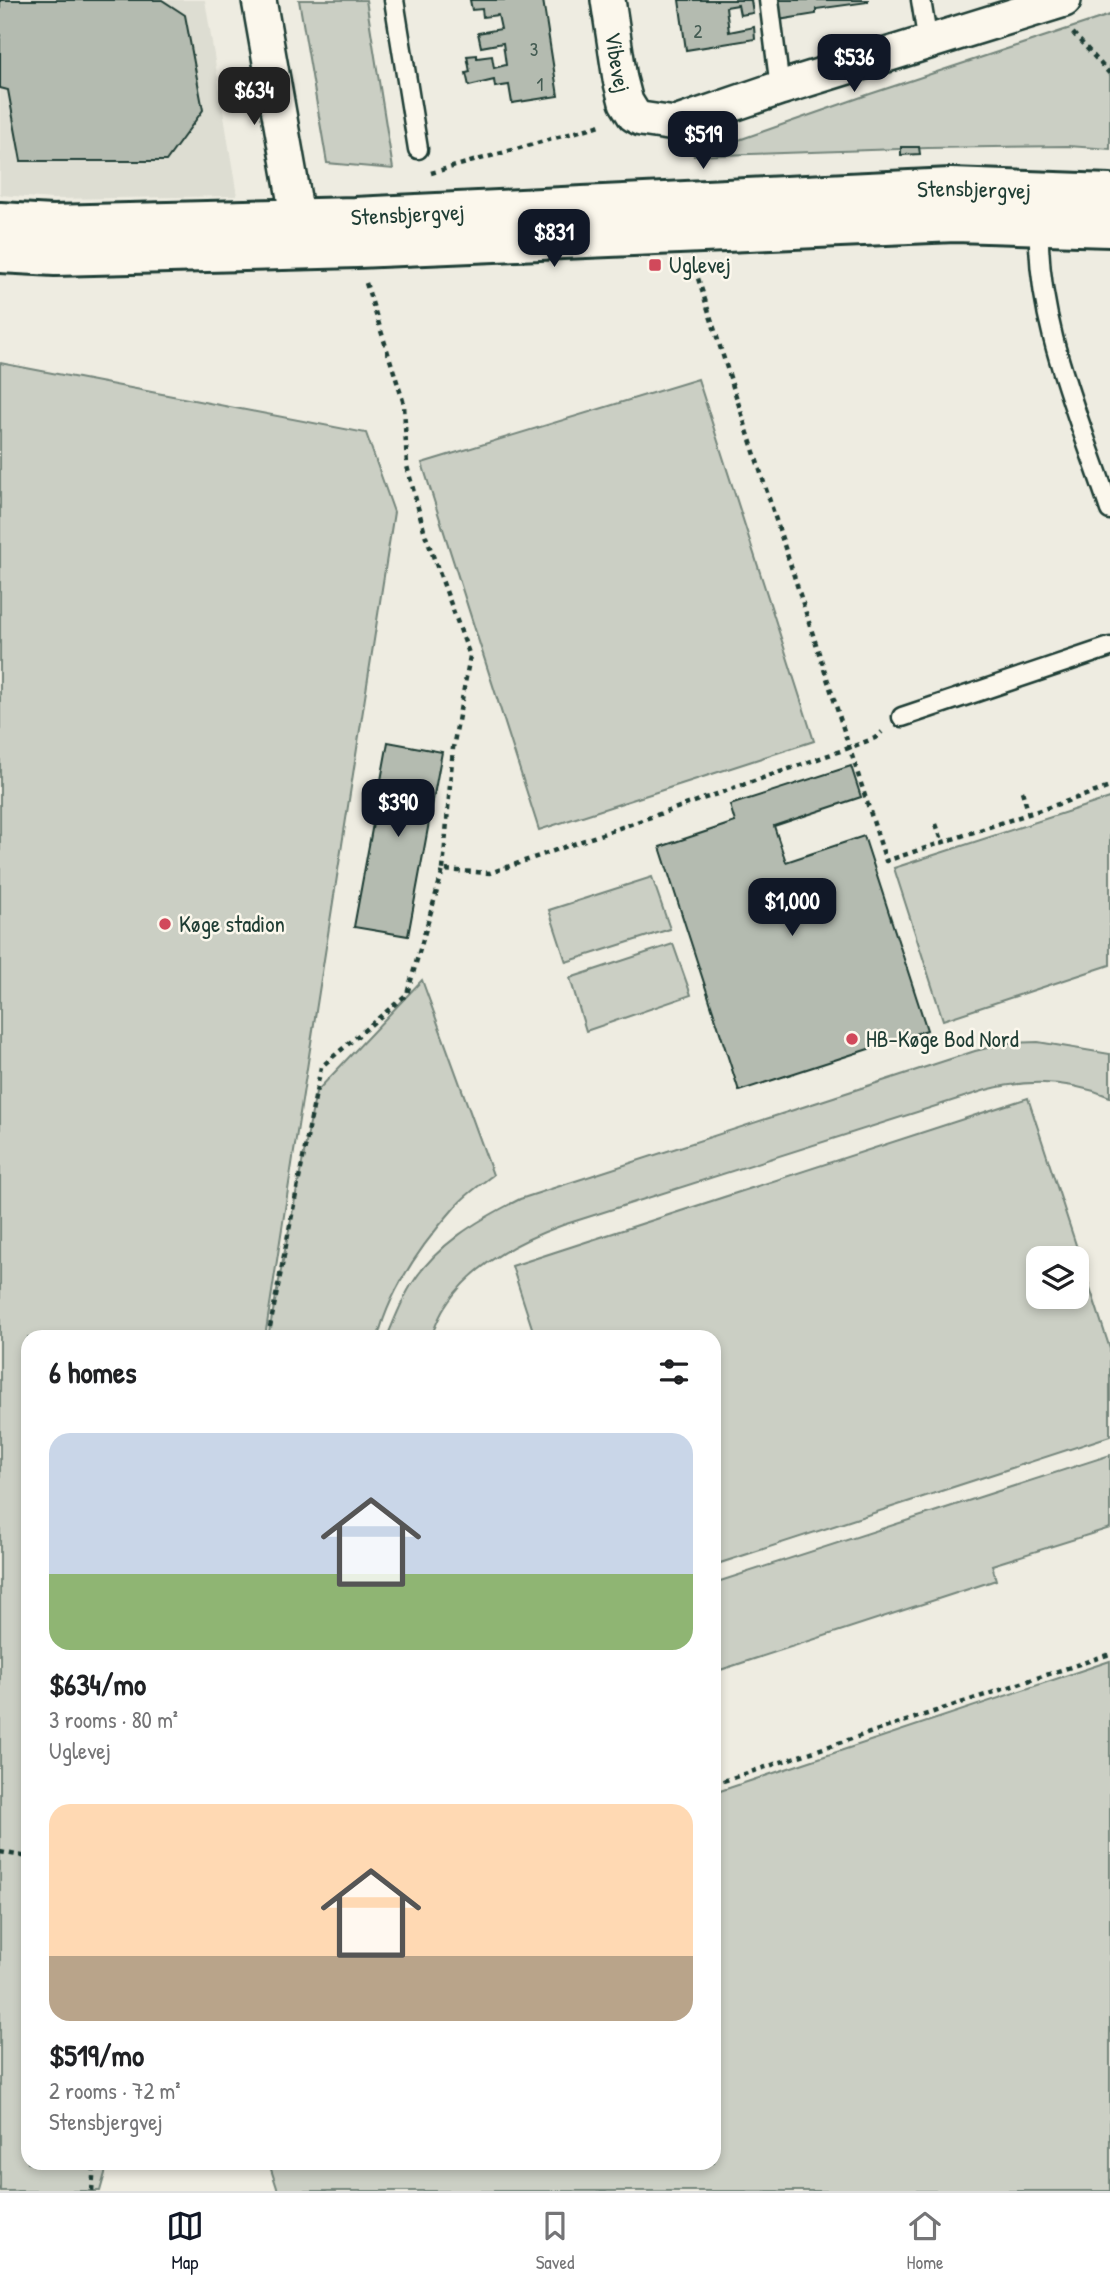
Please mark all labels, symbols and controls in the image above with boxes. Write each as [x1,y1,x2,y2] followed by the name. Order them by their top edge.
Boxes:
[694,18,703,44] house number: 2
[598,30,639,96] street label: Vibevej
[813,34,895,94] pin: $536
[530,36,538,62] house number: 3
[834,41,874,72] text: $536
[213,68,295,127] pin: $634
[537,71,544,97] house number: 1
[234,74,274,105] text: $634
[662,111,744,171] pin: $519
[684,118,722,149] text: $519
[916,172,1032,206] street label: Stensbjergvej
[350,196,465,232] street label: Stensbjergvej
[513,210,595,269] pin: $831
[534,216,574,247] text: $831
[669,249,731,280] place label: Uglevej
[647,257,663,273] marker: Uglevej
[357,780,439,839] pin: $390
[378,786,418,817] text: $390
[735,878,849,938] pin: $1,000
[764,885,820,916] text: $1,000
[179,908,285,939] place label: Køge stadion
[157,916,173,932] marker: Køge stadion
[866,1023,1019,1054] place label: HB-Køge Bod Nord
[844,1031,860,1047] marker: HB-Køge Bod Nord
[1026,1246,1089,1309] map controls
[1026,1246,1089,1309] button: layers
[49,1352,136,1392] text: 6 homes
[655,1353,693,1391] icon: filters
[308,1479,434,1605] icon: home
[49,1664,146,1704] text: $634/mo
[49,1704,178,1735] text: 3 rooms · 80 m²
[49,1735,111,1766] text: Uglevej
[308,1850,434,1976] icon: home
[49,2035,144,2075] text: $519/mo
[49,2075,181,2106] text: 2 rooms · 72 m²
[49,2106,163,2137] text: Stensbjergvej
[166,2207,204,2275] tab: Map
[536,2207,574,2275] tab: Saved
[906,2207,944,2275] tab: Home

